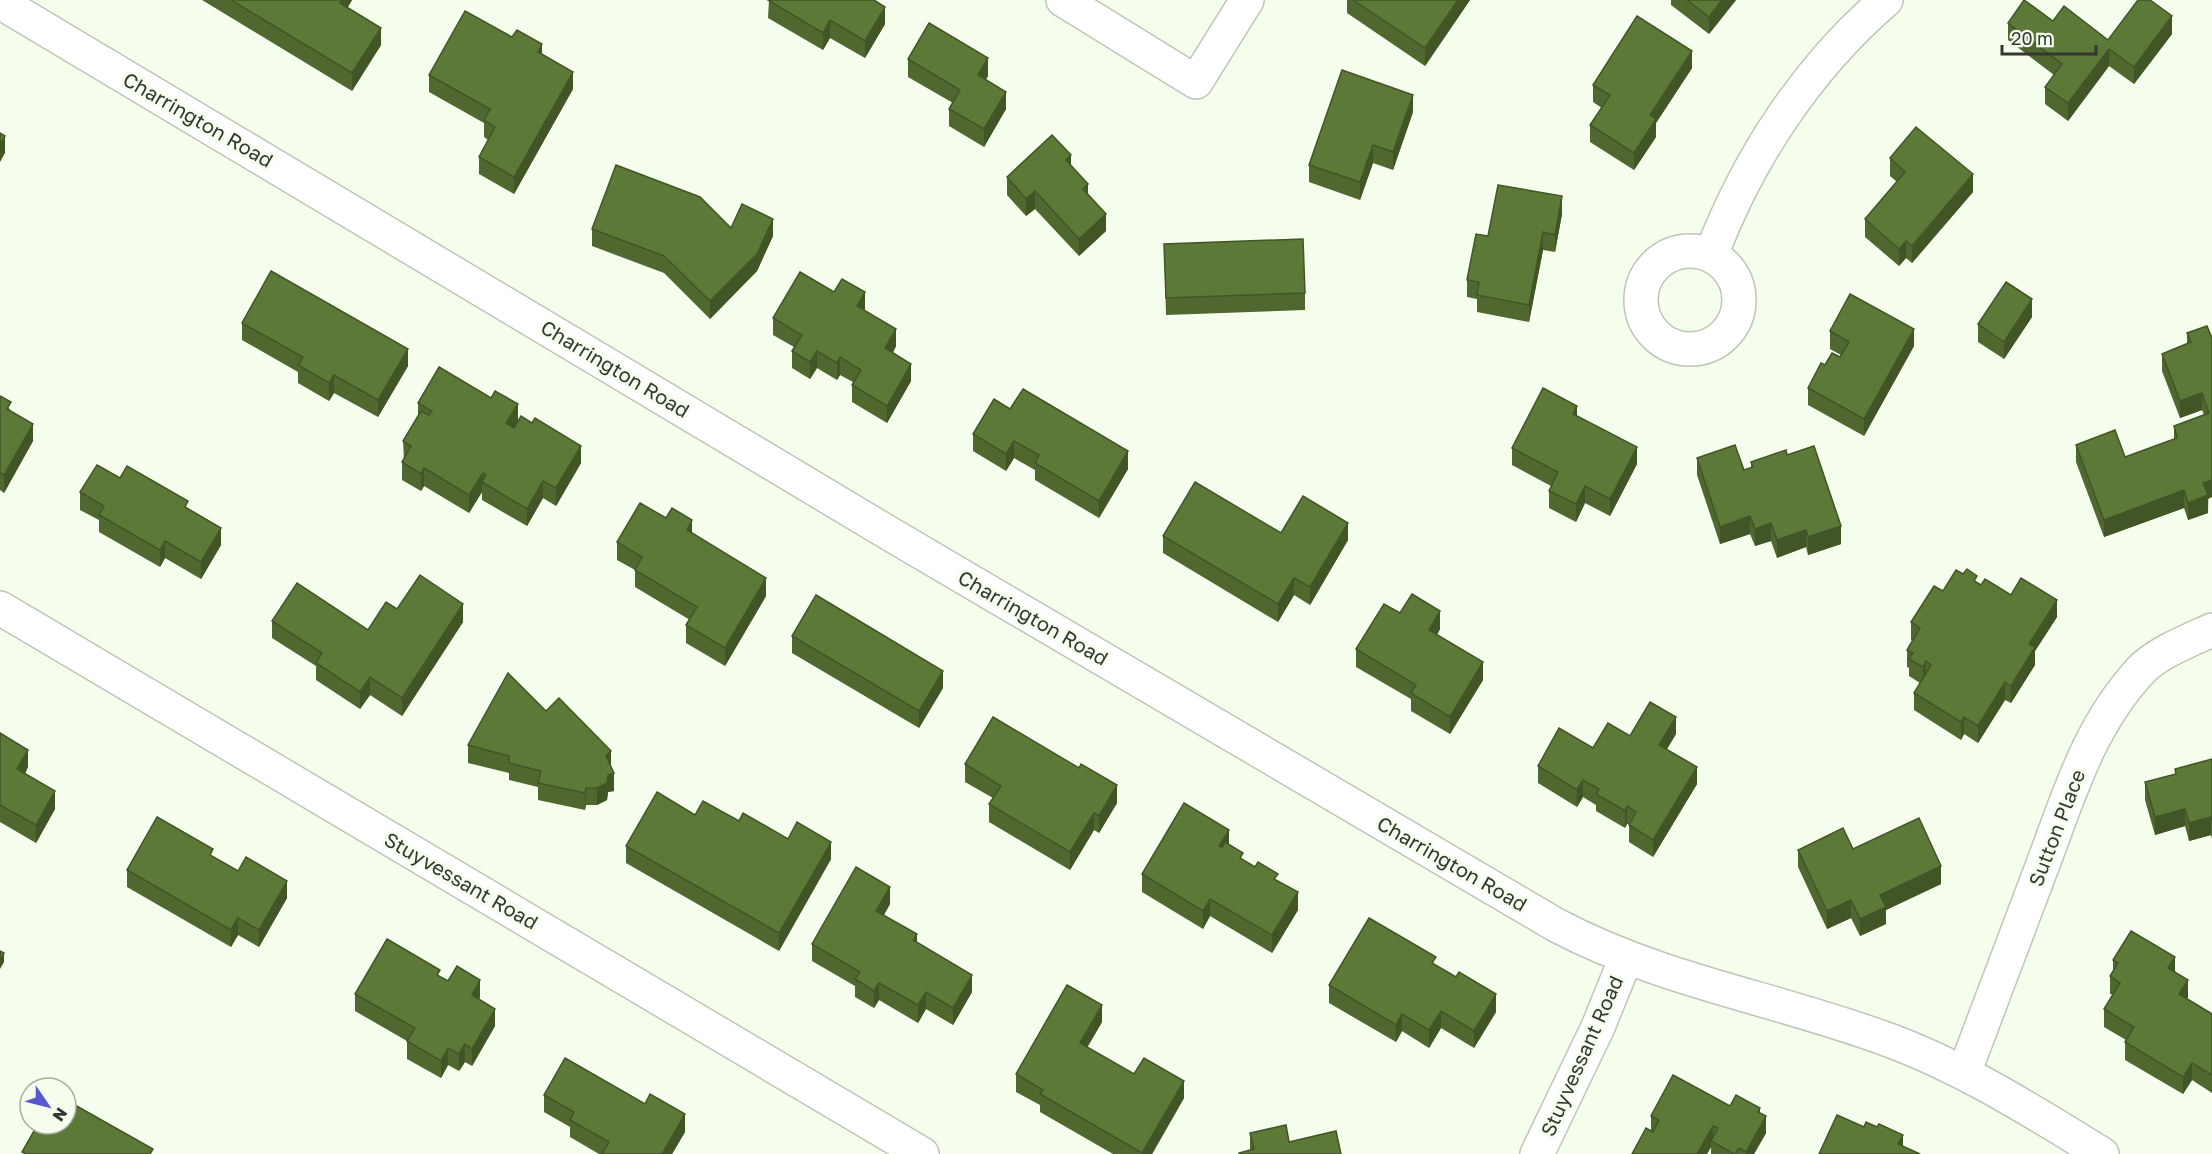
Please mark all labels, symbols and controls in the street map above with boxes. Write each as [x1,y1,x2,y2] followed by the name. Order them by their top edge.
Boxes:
[2002,18,2096,56] scale bar
[2011,27,2053,49] text: 20 m
[119,66,278,172] street label: Charrington Road
[537,314,694,422] street label: Charrington Road
[954,564,1113,670] street label: Charrington Road
[2023,766,2089,890] street label: Sutton Place
[1373,810,1532,916] street label: Charrington Road
[380,826,543,934] street label: Stuyvessant Road
[1535,972,1627,1140] street label: Stuyvessant Road
[18,1076,78,1136] north arrow
[49,1104,72,1125] text: N

